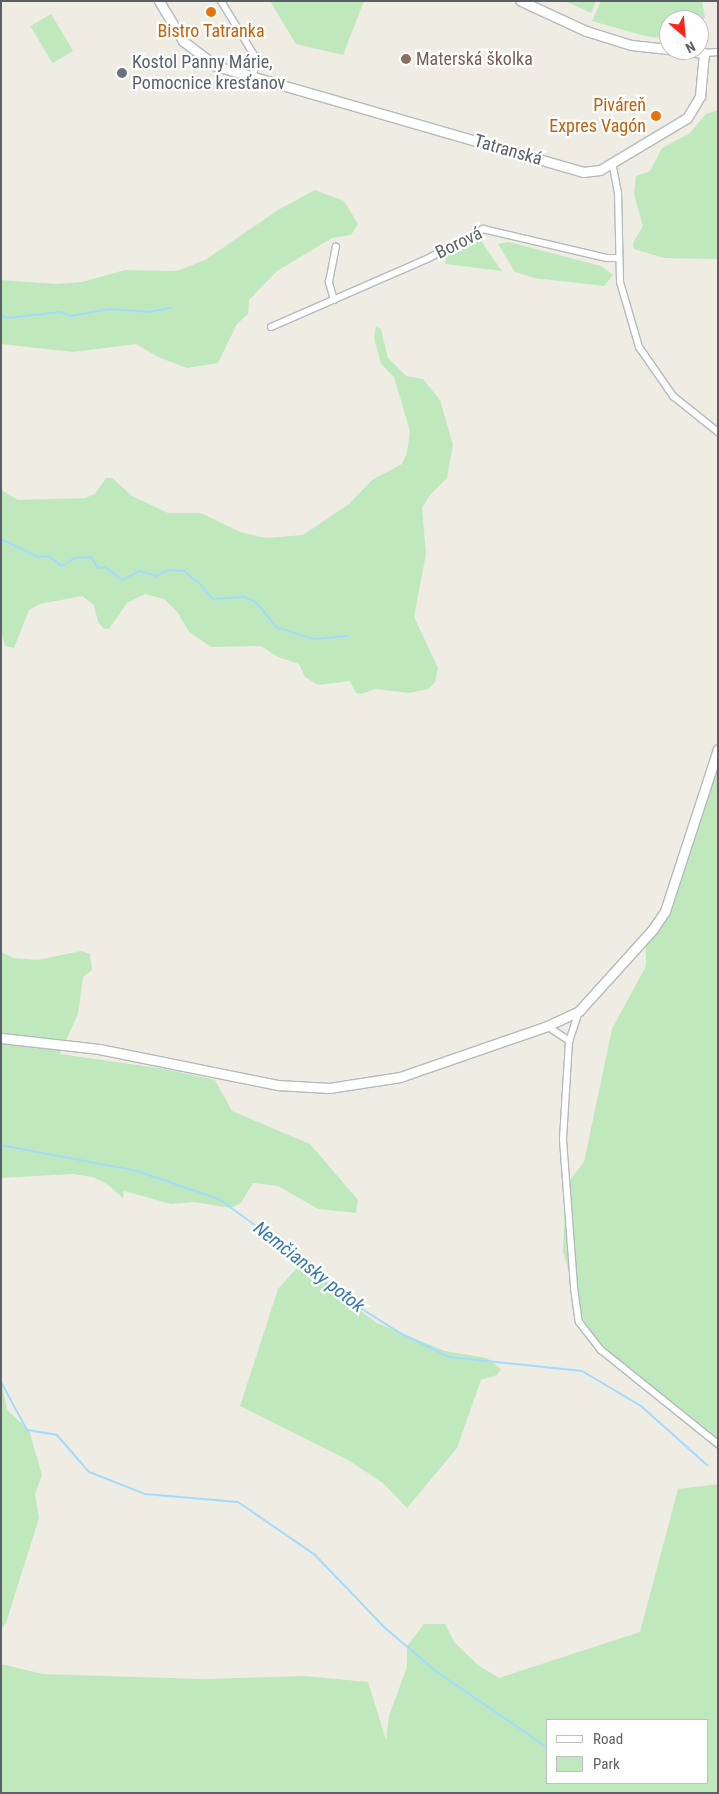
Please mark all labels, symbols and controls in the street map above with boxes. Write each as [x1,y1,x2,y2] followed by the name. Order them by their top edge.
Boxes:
[205,6,217,18] marker: Bistro Tatranka
[659,10,709,60] north arrow
[157,20,265,42] place label: Bistro Tatranka
[683,38,698,57] text: N
[416,48,533,70] place label: Materská školka
[132,52,285,94] place label: Kostol Panny Márie, Pomocnice kresťanov
[400,53,412,65] marker: Materská školka
[116,67,128,79] marker: Kostol Panny Márie, Pomocnice kresťanov
[549,95,646,138] place label: Piváreň Expres Vagón
[650,110,662,122] marker: Piváreň Expres Vagón
[472,130,544,170] street label: Tatranská
[432,222,486,264] street label: Borová
[249,1217,369,1317] water label: Nemčiansky potok
[546,1719,709,1784] legend
[593,1730,623,1748] text: Road
[593,1755,620,1773] text: Park

